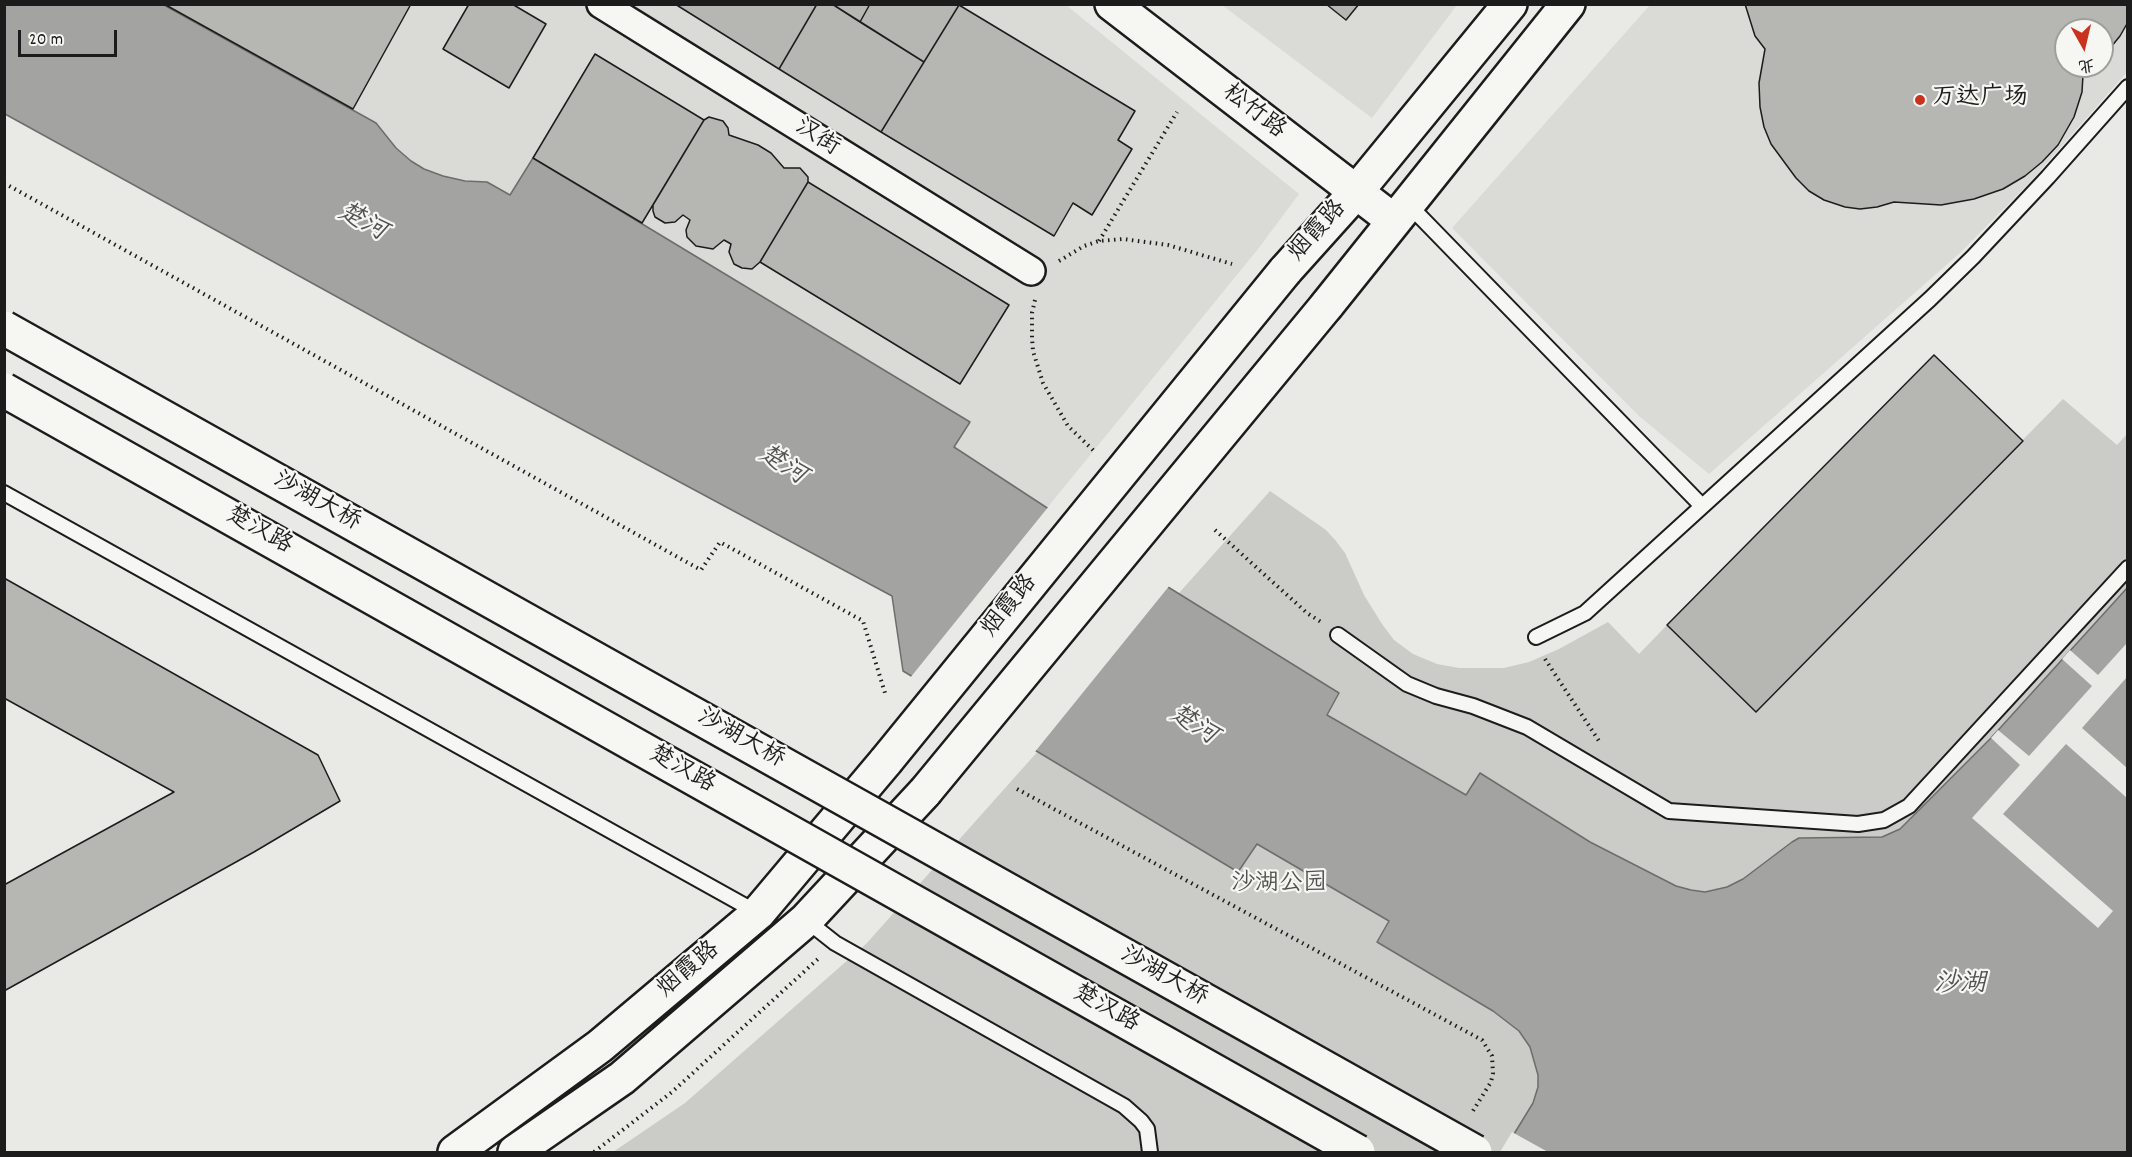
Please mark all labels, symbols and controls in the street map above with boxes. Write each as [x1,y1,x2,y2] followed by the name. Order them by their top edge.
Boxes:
[21,18,120,56] scale bar
[2054,18,2114,78] north arrow
[29,28,63,53] text: 20 m
[2077,52,2096,77] text: 北
[1216,79,1290,147] street label: 松竹路
[1932,86,2028,114] place label: 万达广场
[1913,93,1927,107] marker: 万达广场
[788,114,844,164] street label: 汉街
[1284,196,1354,268] street label: 烟霞路
[331,198,391,250] water label: 楚河
[751,440,811,494] water label: 楚河
[267,467,365,539] street label: 沙湖大桥
[220,502,296,562] street label: 楚汉路
[977,570,1045,644] street label: 烟霞路
[1162,700,1222,754] water label: 楚河
[691,704,789,776] street label: 沙湖大桥
[643,741,719,801] street label: 楚汉路
[1231,872,1327,900] park label: 沙湖公园
[653,937,727,1005] street label: 烟霞路
[1114,942,1212,1014] street label: 沙湖大桥
[1934,970,1986,1002] water label: 沙湖
[1067,980,1143,1040] street label: 楚汉路

